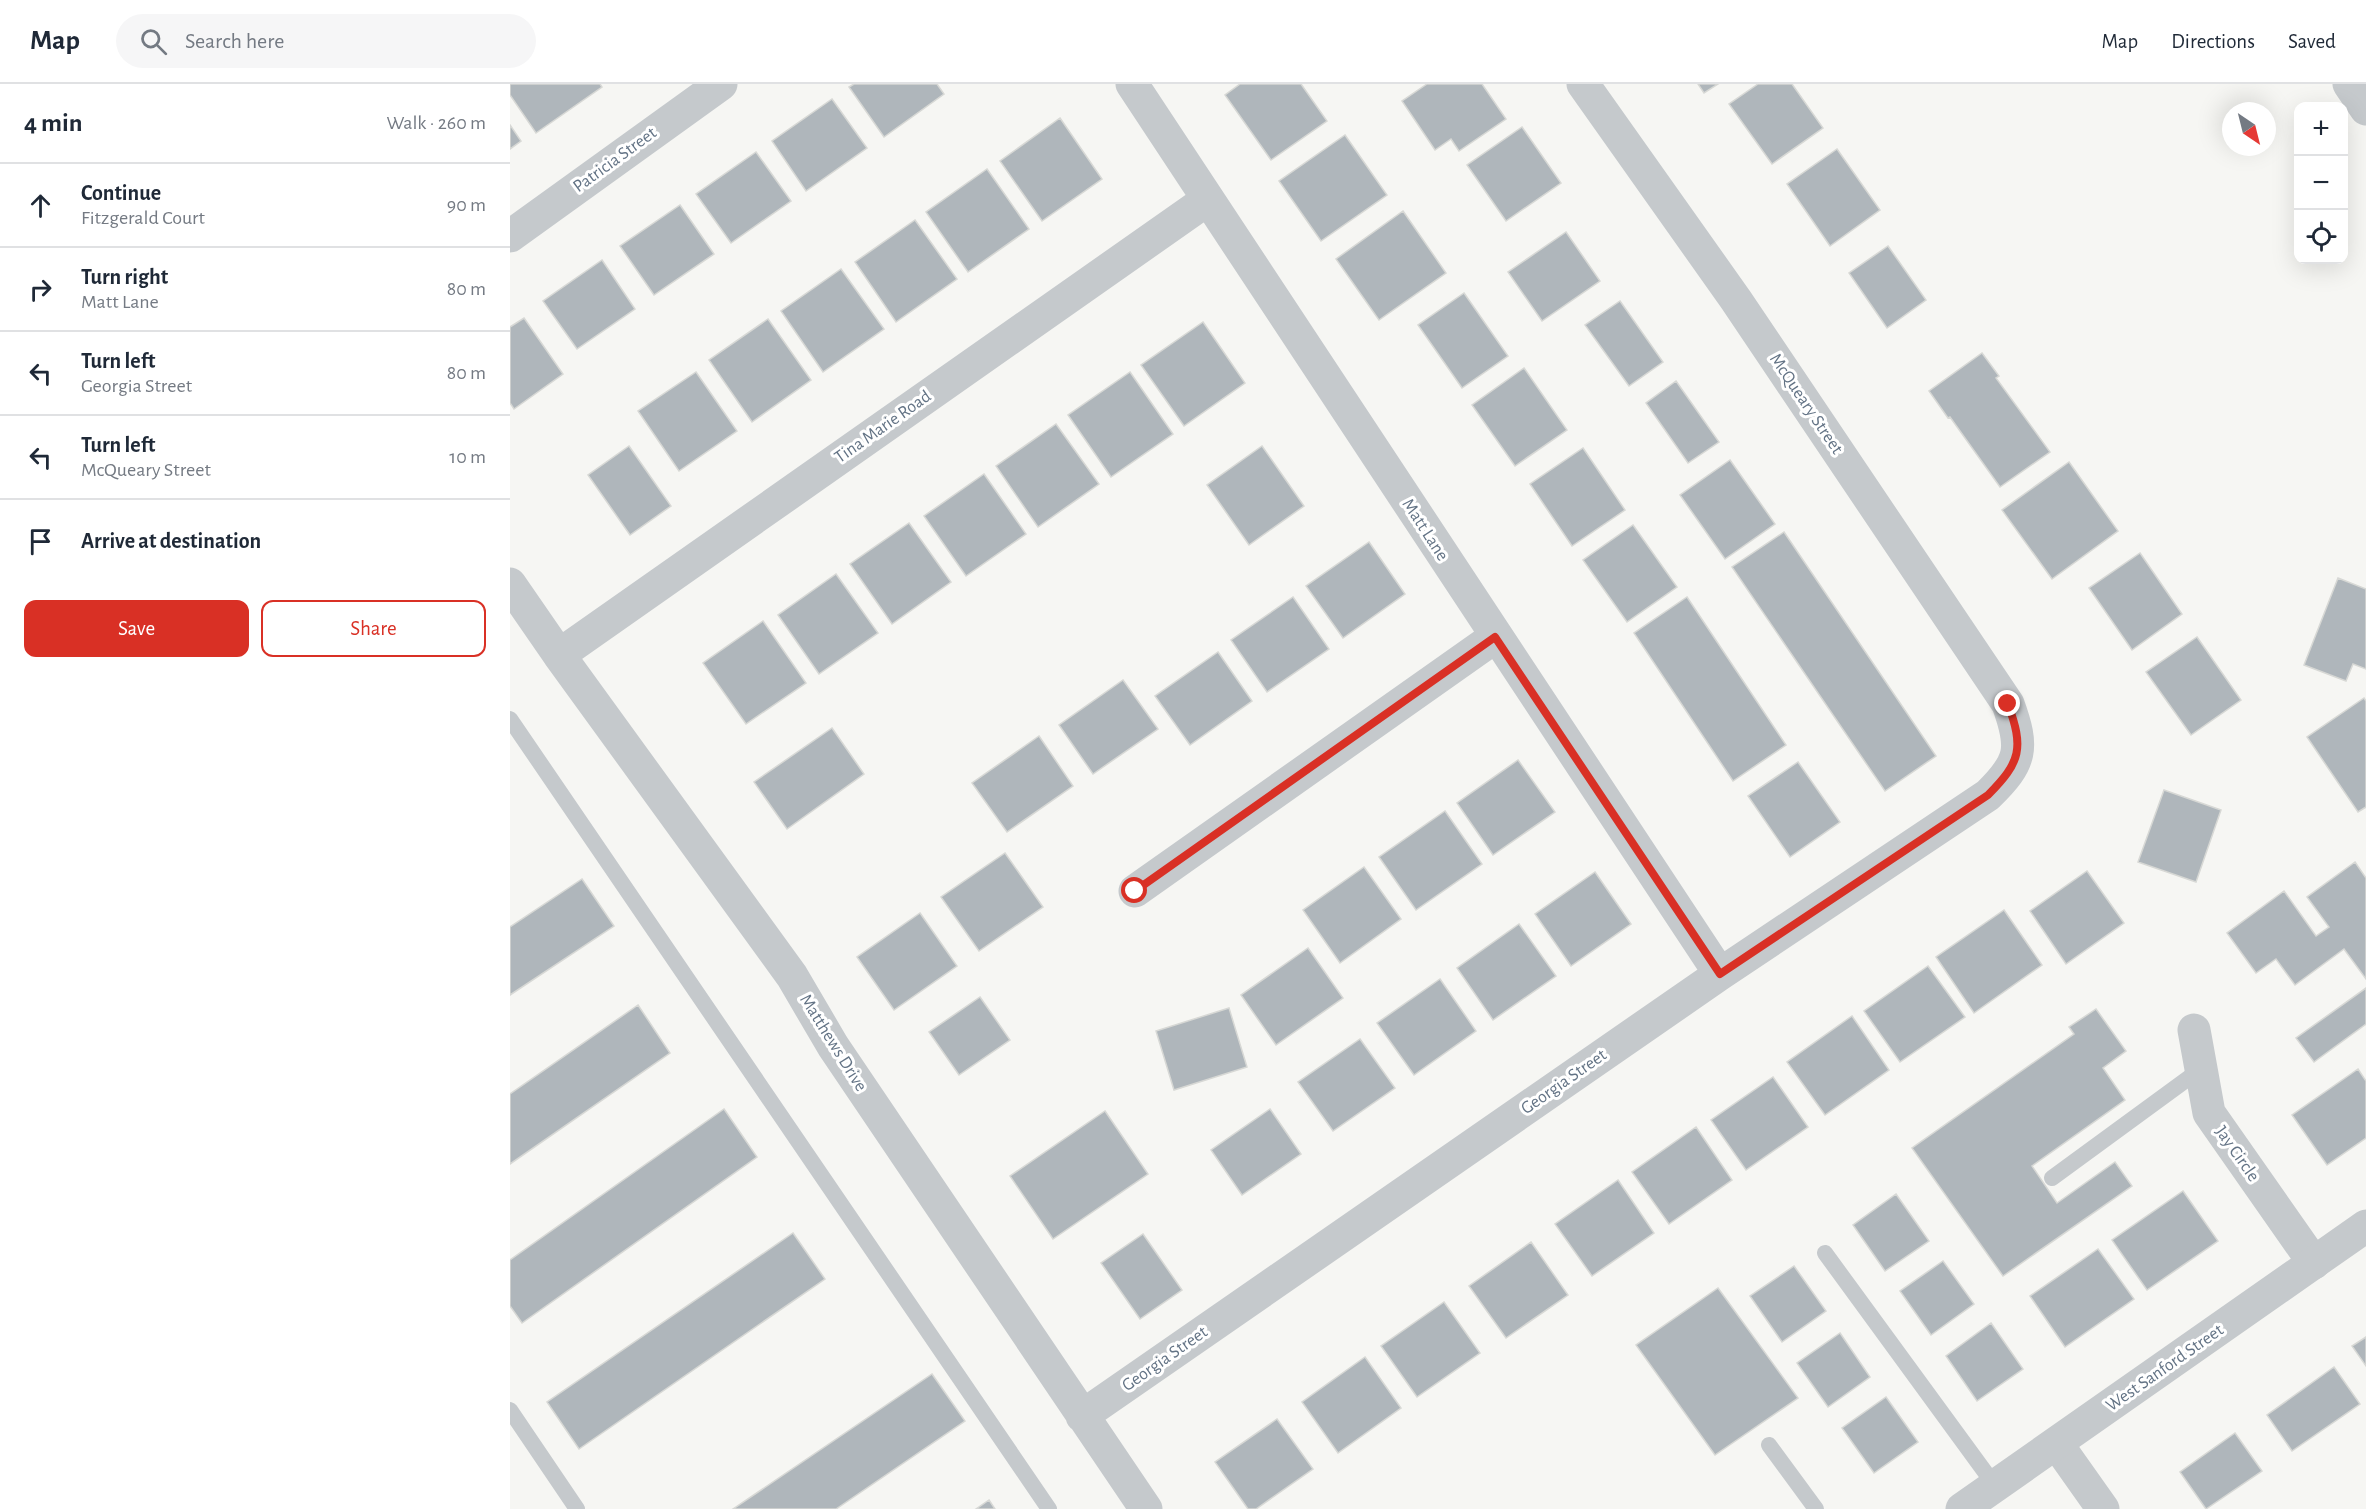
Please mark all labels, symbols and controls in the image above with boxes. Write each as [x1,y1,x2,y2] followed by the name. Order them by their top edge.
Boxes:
[116,14,536,68] search box
[137,25,170,58] icon: search
[30,27,80,55] text: Map
[185,30,284,52] text: Search here
[2102,31,2138,52] text: Map
[2171,31,2255,52] text: Directions
[2288,31,2336,52] text: Saved
[2222,102,2276,156] north arrow
[2294,102,2348,264] map controls
[2294,102,2348,156] button: +
[24,110,83,136] text: 4 min
[386,113,486,133] text: Walk · 260 m
[570,124,660,196] street label: Patricia Street
[2294,156,2348,210] button: −
[81,182,161,204] text: Continue
[24,189,57,222] icon: ahead
[447,195,486,215] text: 90 m
[81,208,205,228] text: Fitzgerald Court
[2294,210,2348,264] button: locate
[81,266,168,288] text: Turn right
[24,273,57,306] icon: right
[447,279,486,299] text: 80 m
[81,292,159,312] text: Matt Lane
[81,350,155,372] text: Turn left
[1766,350,1846,458] street label: McQueary Street
[24,357,57,390] icon: left
[447,363,486,383] text: 80 m
[81,376,192,396] text: Georgia Street
[831,387,935,467] street label: Tina Marie Road
[81,434,155,456] text: Turn left
[24,441,57,474] icon: left
[449,447,486,467] text: 10 m
[81,460,211,480] text: McQueary Street
[1398,496,1452,564] street label: Matt Lane
[24,525,57,558] icon: arrive
[81,530,261,552] text: Arrive at destination
[24,600,249,657] button: Save
[261,600,486,657] button: Share
[1994,690,2020,716] route end
[1121,877,1147,903] route start
[796,991,870,1095] street label: Matthews Drive
[1518,1046,1610,1118] street label: Georgia Street
[2212,1123,2262,1185] street label: Jay Circle
[2103,1321,2227,1415] street label: West Sanford Street
[1119,1323,1211,1395] street label: Georgia Street

